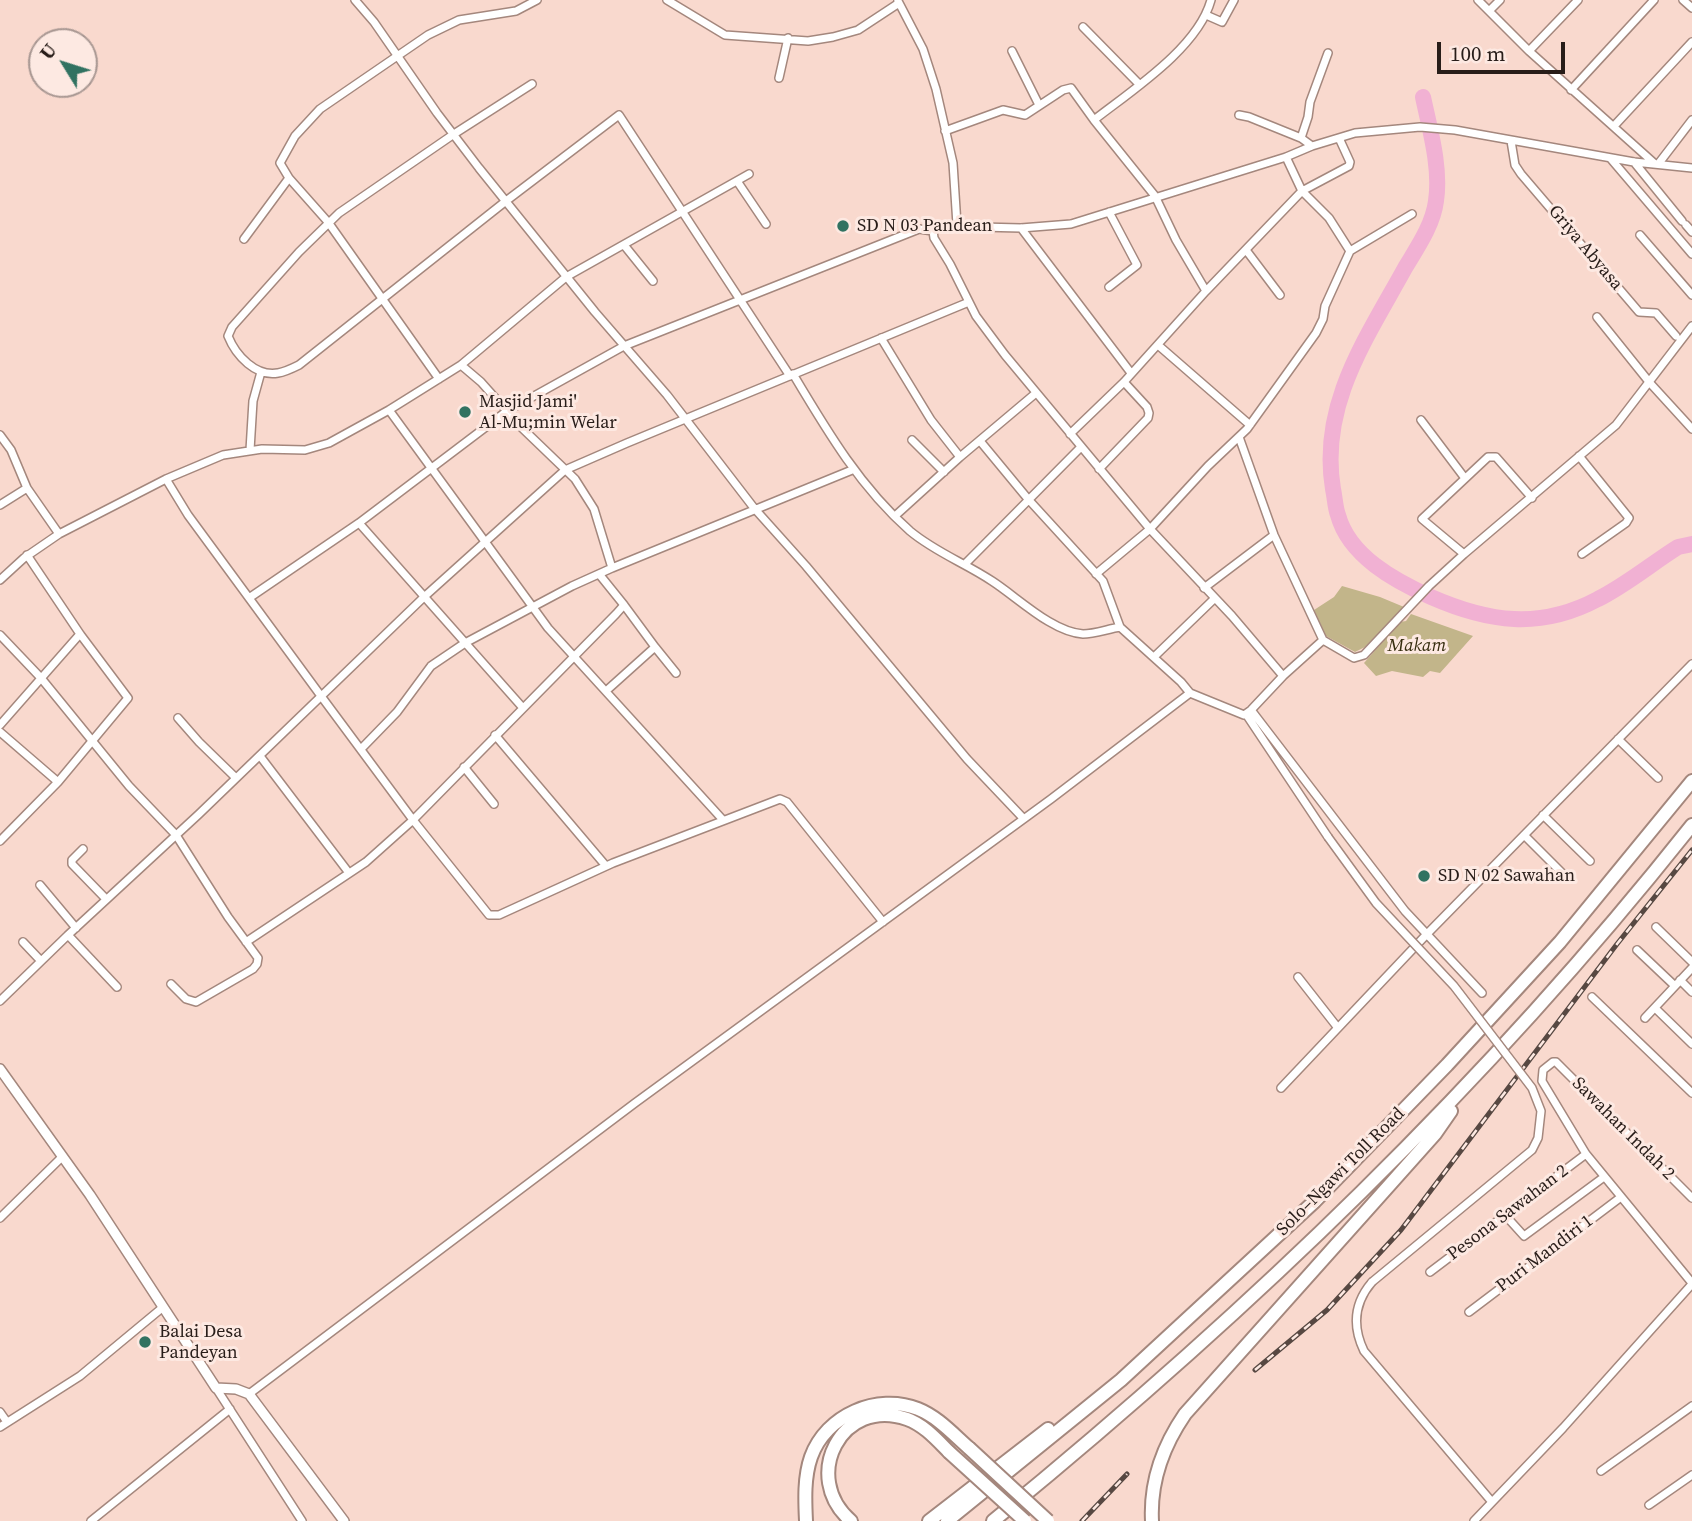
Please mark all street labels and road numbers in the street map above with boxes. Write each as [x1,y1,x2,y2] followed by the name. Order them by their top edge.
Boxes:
[1543,201,1627,295] street label: Griya Abyasa
[1567,1073,1679,1185] street label: Sawahan Indah 2
[1272,1103,1410,1241] street label: Solo–Ngawi Toll Road
[1443,1160,1573,1266] street label: Pesona Sawahan 2
[1492,1211,1598,1297] street label: Puri Mandiri 1

